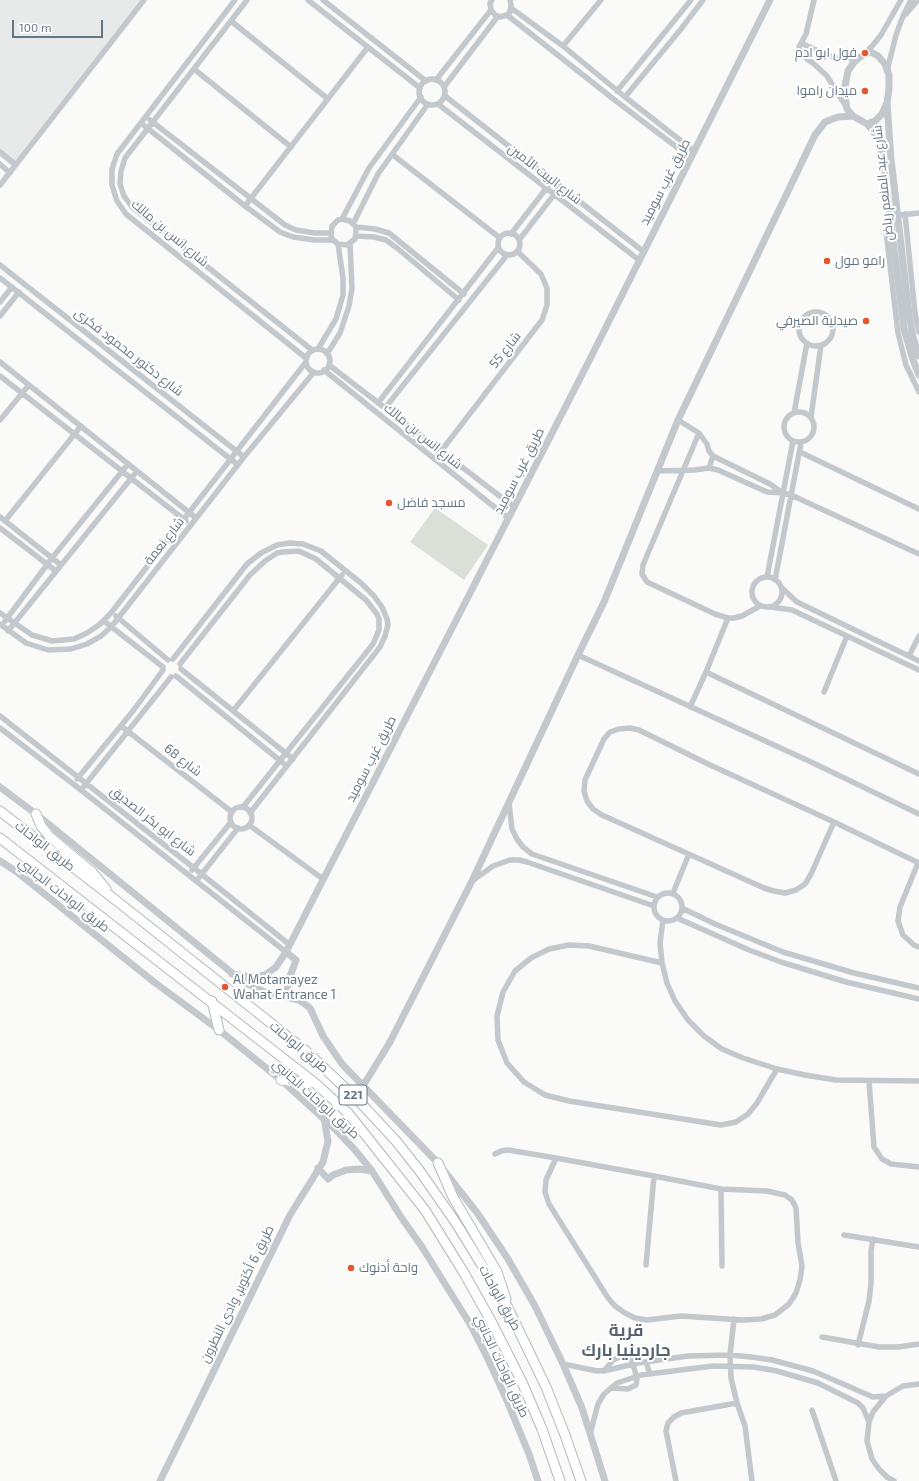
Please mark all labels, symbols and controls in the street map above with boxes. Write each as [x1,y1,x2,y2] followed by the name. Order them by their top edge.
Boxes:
[14,12,105,38] scale bar
[19,20,51,34] text: 100 m
[795,45,857,61] place label: فول ابو ادم
[860,48,870,58] marker: فول ابو ادم
[797,83,857,99] place label: ميدان راموا
[860,86,870,96] marker: ميدان راموا
[869,124,897,242] street label: شارع عبد المنعم رياض
[637,136,693,228] street label: طريق غرب سوميد
[505,140,585,208] street label: شارع البيت الأمين
[128,196,212,270] street label: شارع انس بن مالك
[835,253,885,269] place label: رامو مول
[822,256,832,266] marker: رامو مول
[71,305,187,399] street label: شارع دكتور محمود فكرى
[776,313,858,329] place label: صيدلية الصيرفي
[861,316,871,326] marker: صيدلية الصيرفي
[486,329,524,371] street label: شارع 55
[381,400,465,472] street label: شارع انس بن مالك
[491,425,547,517] street label: طريق غرب سوميد
[397,495,466,511] place label: مسجد فاضل
[384,498,394,508] marker: مسجد فاضل
[141,514,187,568] street label: شارع نعمة
[343,713,399,805] street label: طريق غرب سوميد
[161,740,205,780] street label: شارع 68
[107,783,199,859] street label: شارع ابو بكر الصديق
[12,818,78,874] street label: طريق الواحات
[15,855,113,935] street label: طريق الواحات الجانبي
[233,972,336,1003] place label: Al Motamayez Wahat Entrance 1
[220,982,230,992] marker: Al Motamayez Wahat Entrance 1
[266,1018,332,1076] street label: طريق الواحات
[269,1056,363,1142] street label: طريق الواحات الجانبي
[339,1085,367,1105] road number: 221
[197,1223,277,1365] street label: طريق 6 أكتوبر, وادى النطرون
[359,1260,418,1276] place label: واحة أدنوك
[346,1263,356,1273] marker: واحة أدنوك
[476,1263,524,1333] street label: طريق الواحات
[471,1312,533,1420] street label: طريق الواحات الجانبي
[582,1320,670,1360] district label: قرية جاردينيا بارك

